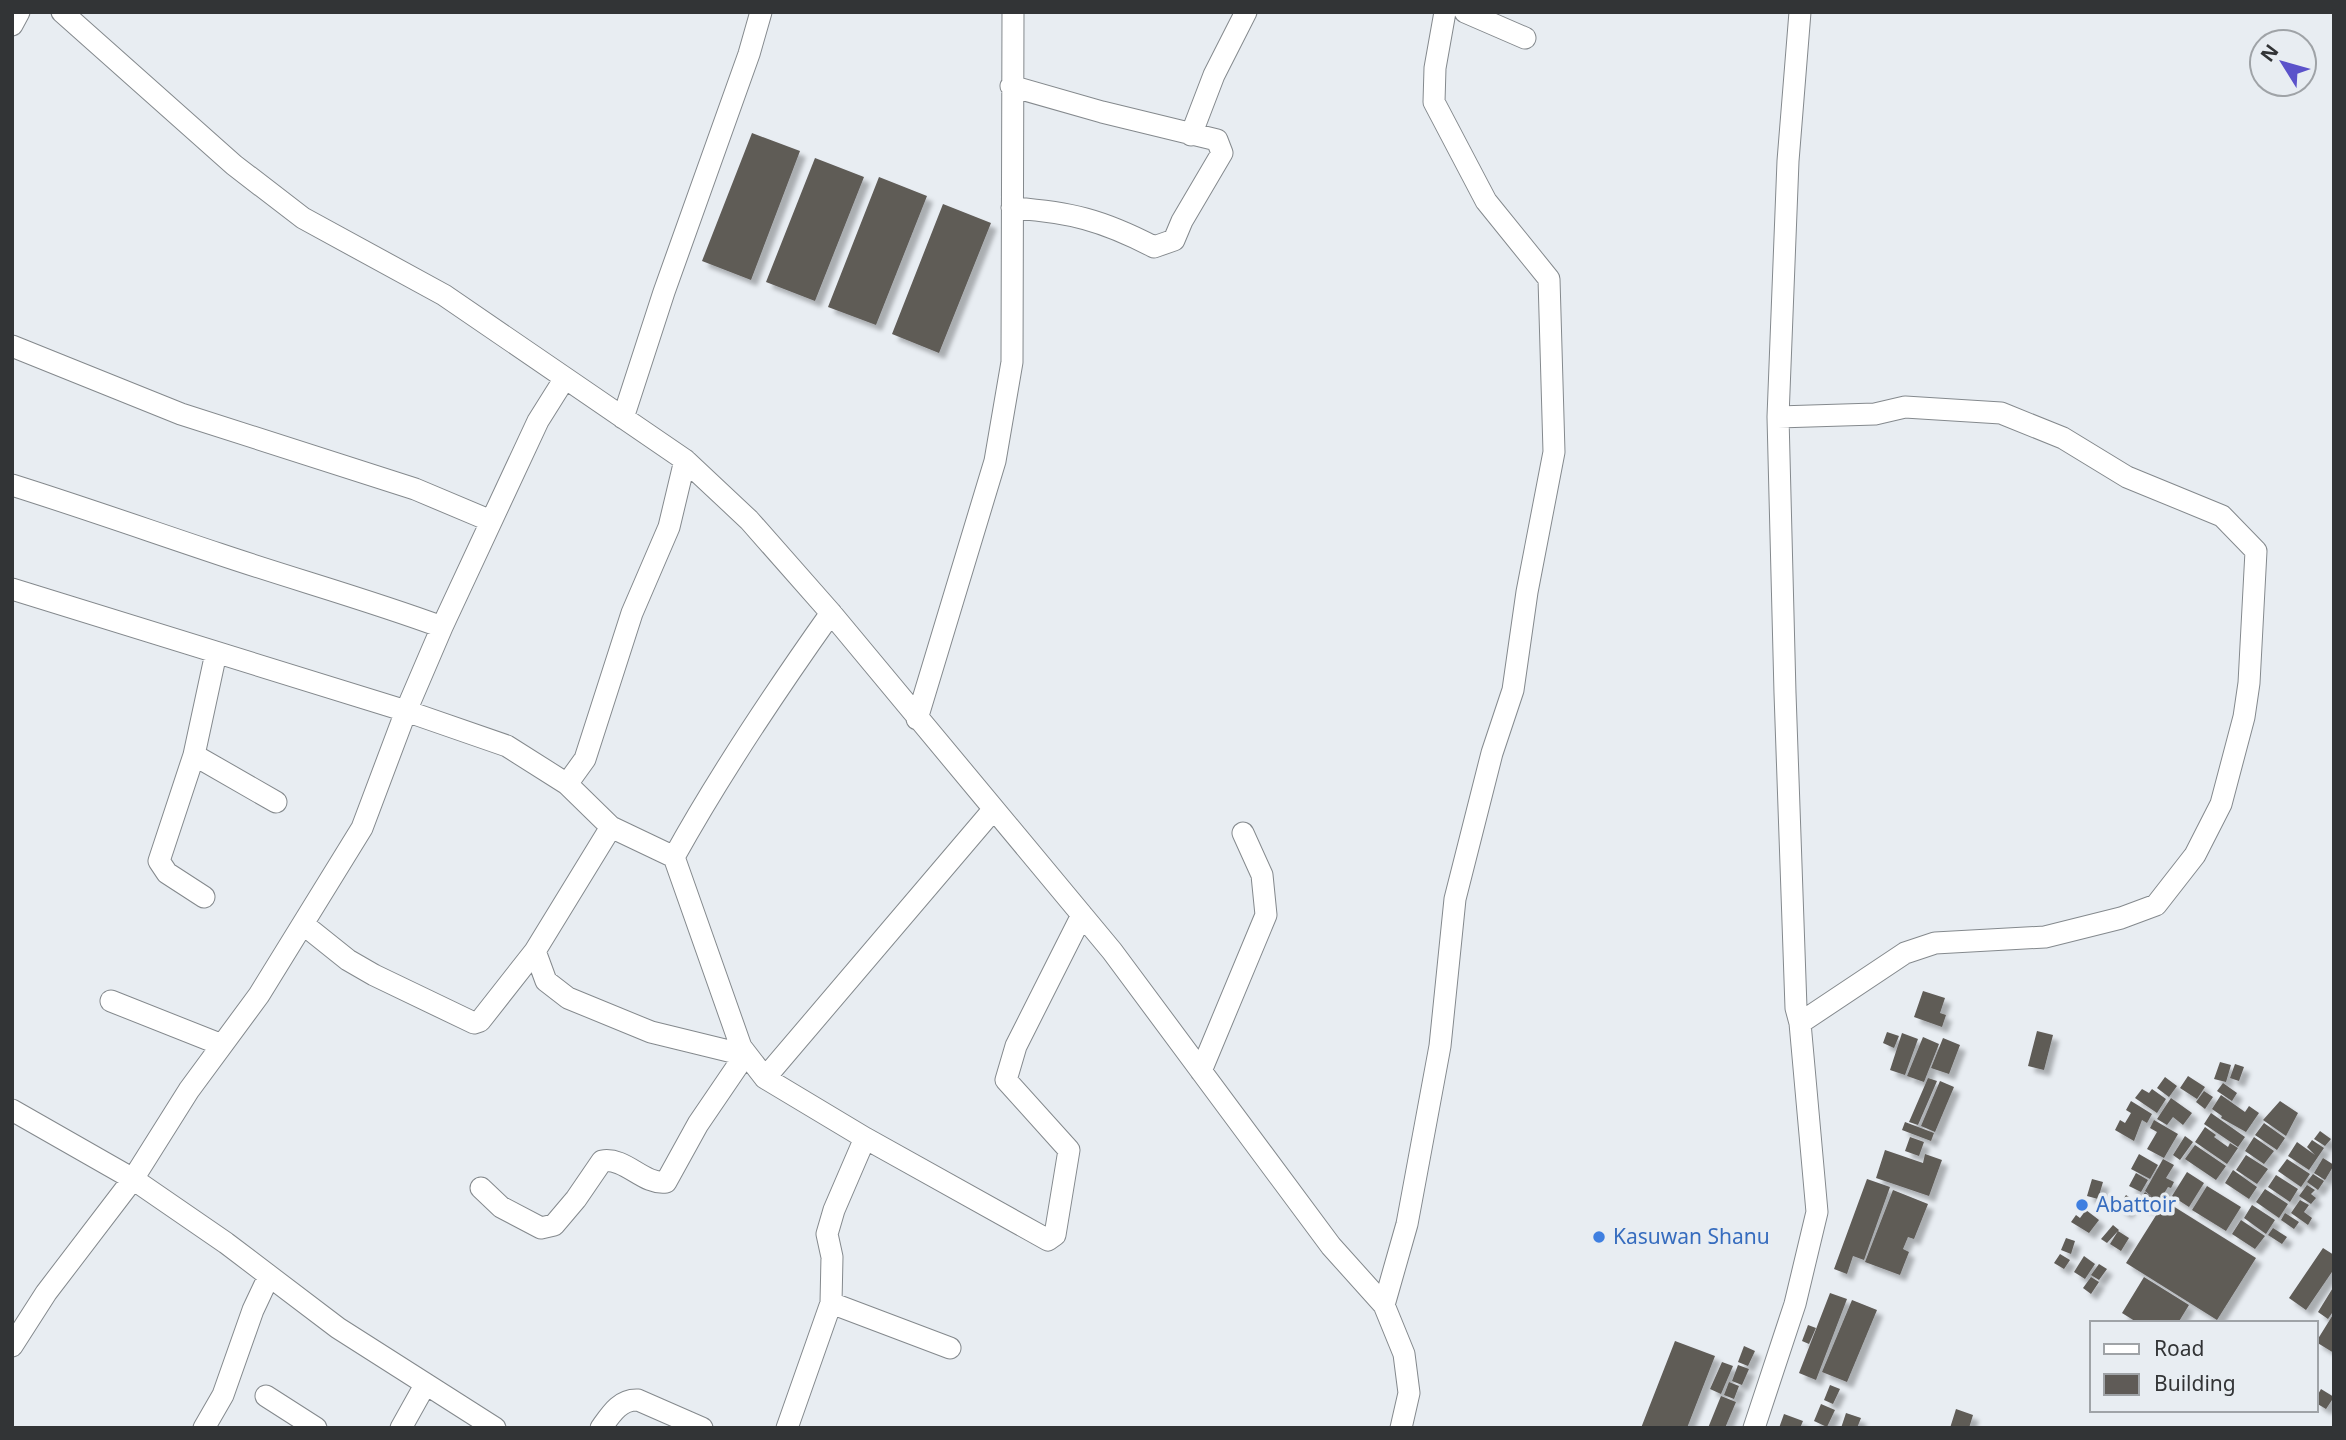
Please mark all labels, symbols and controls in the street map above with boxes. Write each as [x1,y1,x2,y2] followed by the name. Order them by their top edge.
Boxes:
[2248,28,2318,98] north arrow
[2254,39,2284,67] text: N
[2096,1190,2176,1218] place label: Abattoir
[2074,1197,2090,1213] marker: Abattoir
[1613,1222,1770,1250] place label: Kasuwan Shanu
[1591,1229,1607,1245] marker: Kasuwan Shanu
[2090,1321,2318,1412] legend
[2154,1334,2204,1362] text: Road
[2154,1369,2236,1397] text: Building

